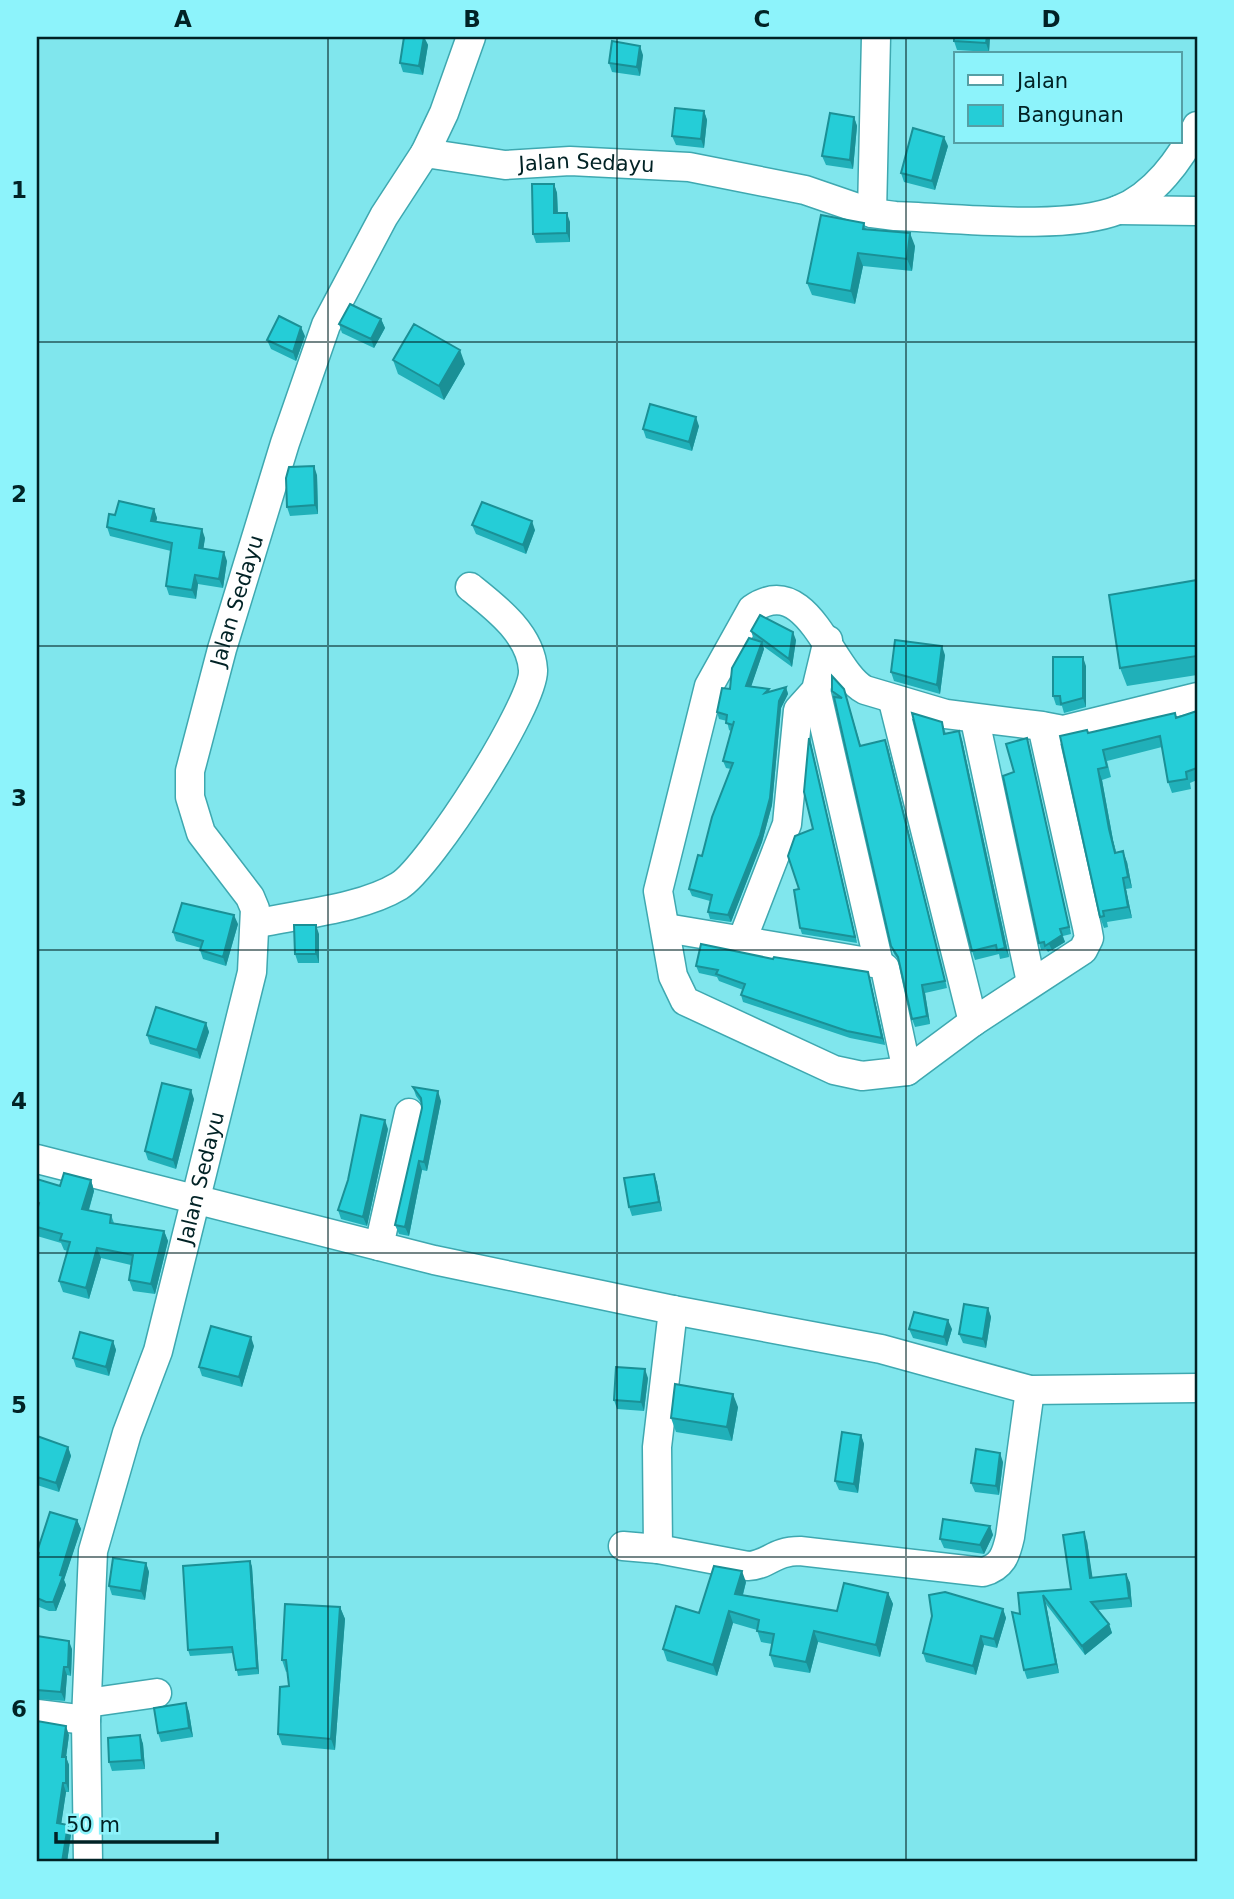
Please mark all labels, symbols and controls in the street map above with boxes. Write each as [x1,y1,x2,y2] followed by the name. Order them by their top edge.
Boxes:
[174,6,192,32] text: A
[463,6,481,32] text: B
[754,6,770,32] text: C
[1041,6,1061,32] text: D
[954,52,1182,144] legend
[1015,69,1068,93] text: Jalan
[1017,103,1124,127] text: Bangunan
[516,149,655,177] street label: Jalan Sedayu
[11,177,27,203] text: 1
[11,481,27,507] text: 2
[205,532,268,671] street label: Jalan Sedayu
[11,785,27,811] text: 3
[11,1088,27,1114] text: 4
[172,1109,229,1249] street label: Jalan Sedayu
[11,1392,27,1418] text: 5
[11,1696,27,1722] text: 6
[56,1801,217,1845] scale bar
[66,1813,120,1837] text: 50 m

